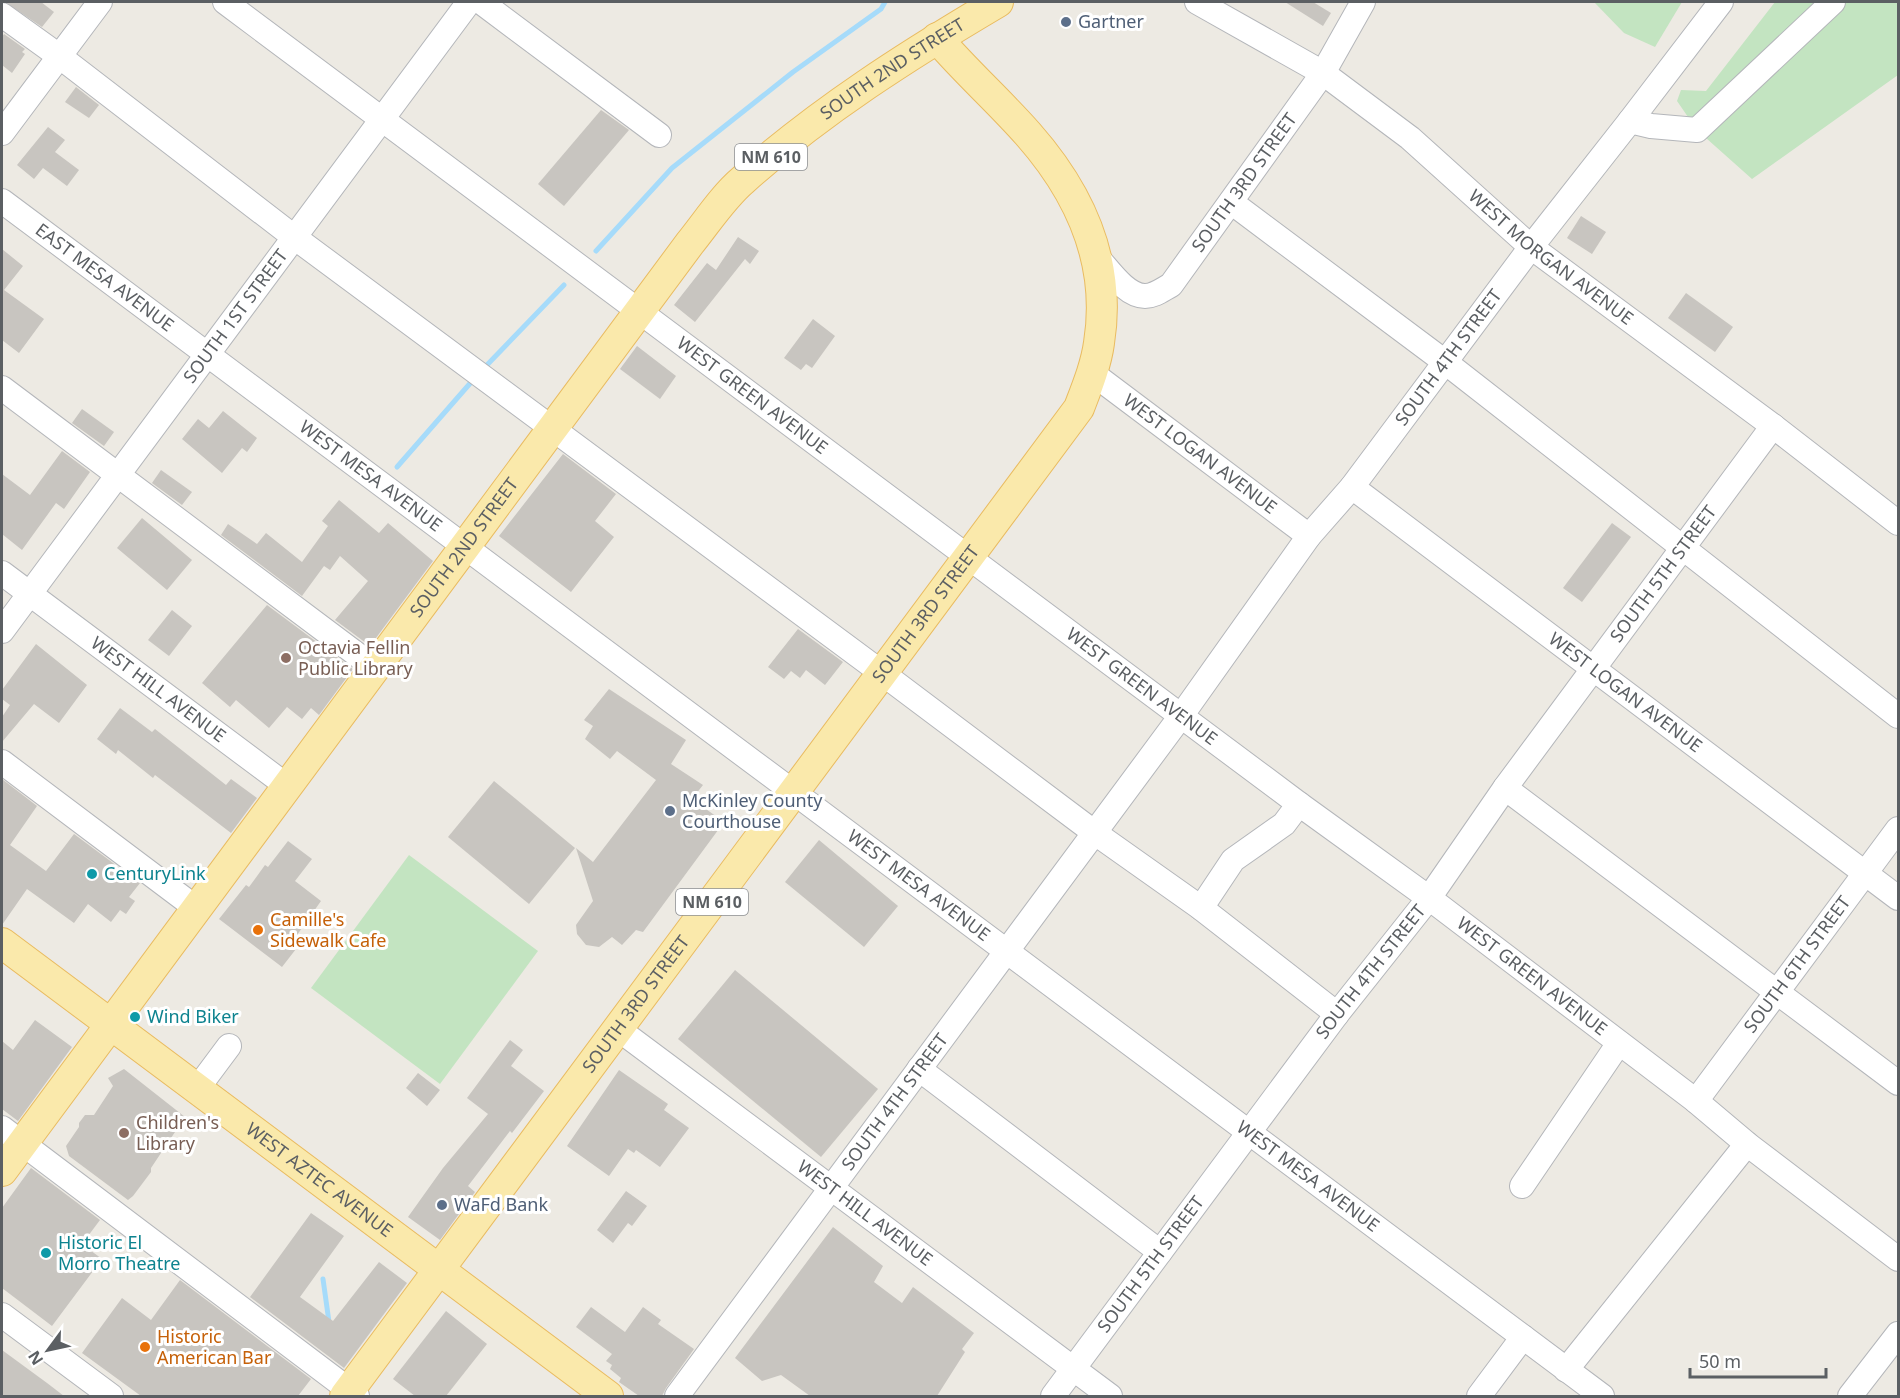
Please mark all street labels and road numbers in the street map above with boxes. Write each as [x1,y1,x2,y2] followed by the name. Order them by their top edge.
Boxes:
[815,12,969,125] street label: SOUTH 2ND STREET
[1186,108,1302,256] street label: SOUTH 3RD STREET
[735,144,807,170] road number: NM 610
[1464,184,1639,330] street label: WEST MORGAN AVENUE
[31,217,179,336] street label: EAST MESA AVENUE
[177,244,293,388] street label: SOUTH 1ST STREET
[1389,284,1507,430] street label: SOUTH 4TH STREET
[672,331,833,459] street label: WEST GREEN AVENUE
[1119,388,1282,519] street label: WEST LOGAN AVENUE
[295,414,447,537] street label: WEST MESA AVENUE
[404,472,523,622] street label: SOUTH 2ND STREET
[1604,500,1721,647] street label: SOUTH 5TH STREET
[866,540,984,687] street label: SOUTH 3RD STREET
[1062,621,1223,750] street label: WEST GREEN AVENUE
[1544,626,1707,757] street label: WEST LOGAN AVENUE
[86,631,231,747] street label: WEST HILL AVENUE
[843,824,995,946] street label: WEST MESA AVENUE
[676,889,748,915] road number: NM 610
[1738,891,1855,1037] street label: SOUTH 6TH STREET
[1310,899,1430,1043] street label: SOUTH 4TH STREET
[1452,911,1612,1040] street label: WEST GREEN AVENUE
[576,930,694,1077] street label: SOUTH 3RD STREET
[835,1028,953,1175] street label: SOUTH 4TH STREET
[1232,1114,1385,1237] street label: WEST MESA AVENUE
[241,1116,398,1242] street label: WEST AZTEC AVENUE
[793,1154,938,1271] street label: WEST HILL AVENUE
[1091,1191,1209,1337] street label: SOUTH 5TH STREET

